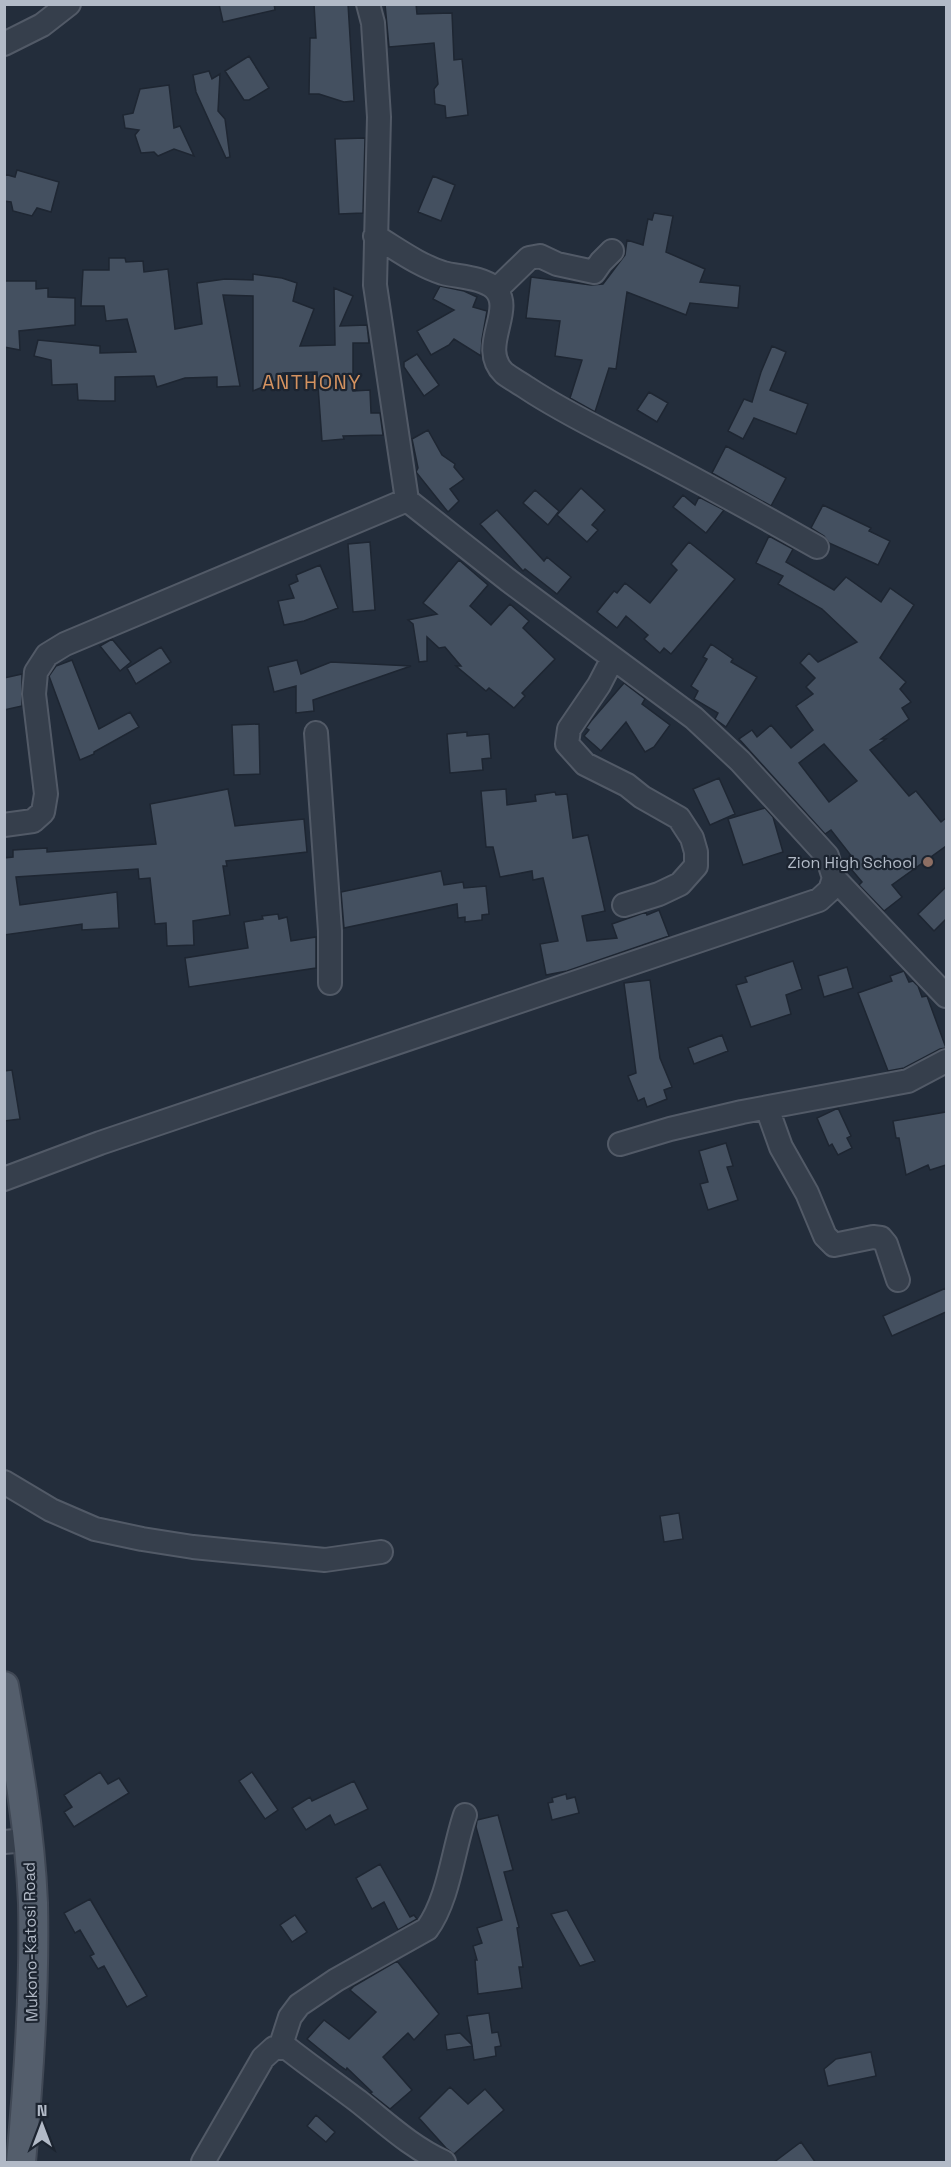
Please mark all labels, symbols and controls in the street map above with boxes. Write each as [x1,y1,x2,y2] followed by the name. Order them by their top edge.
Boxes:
[262,369,362,395] district label: ANTHONY
[788,852,916,873] place label: Zion High School
[921,855,935,869] marker: Zion High School
[19,1862,42,2022] street label: Mukono-Katosi Road
[12,2095,72,2155] north arrow
[37,2100,47,2121] text: N

